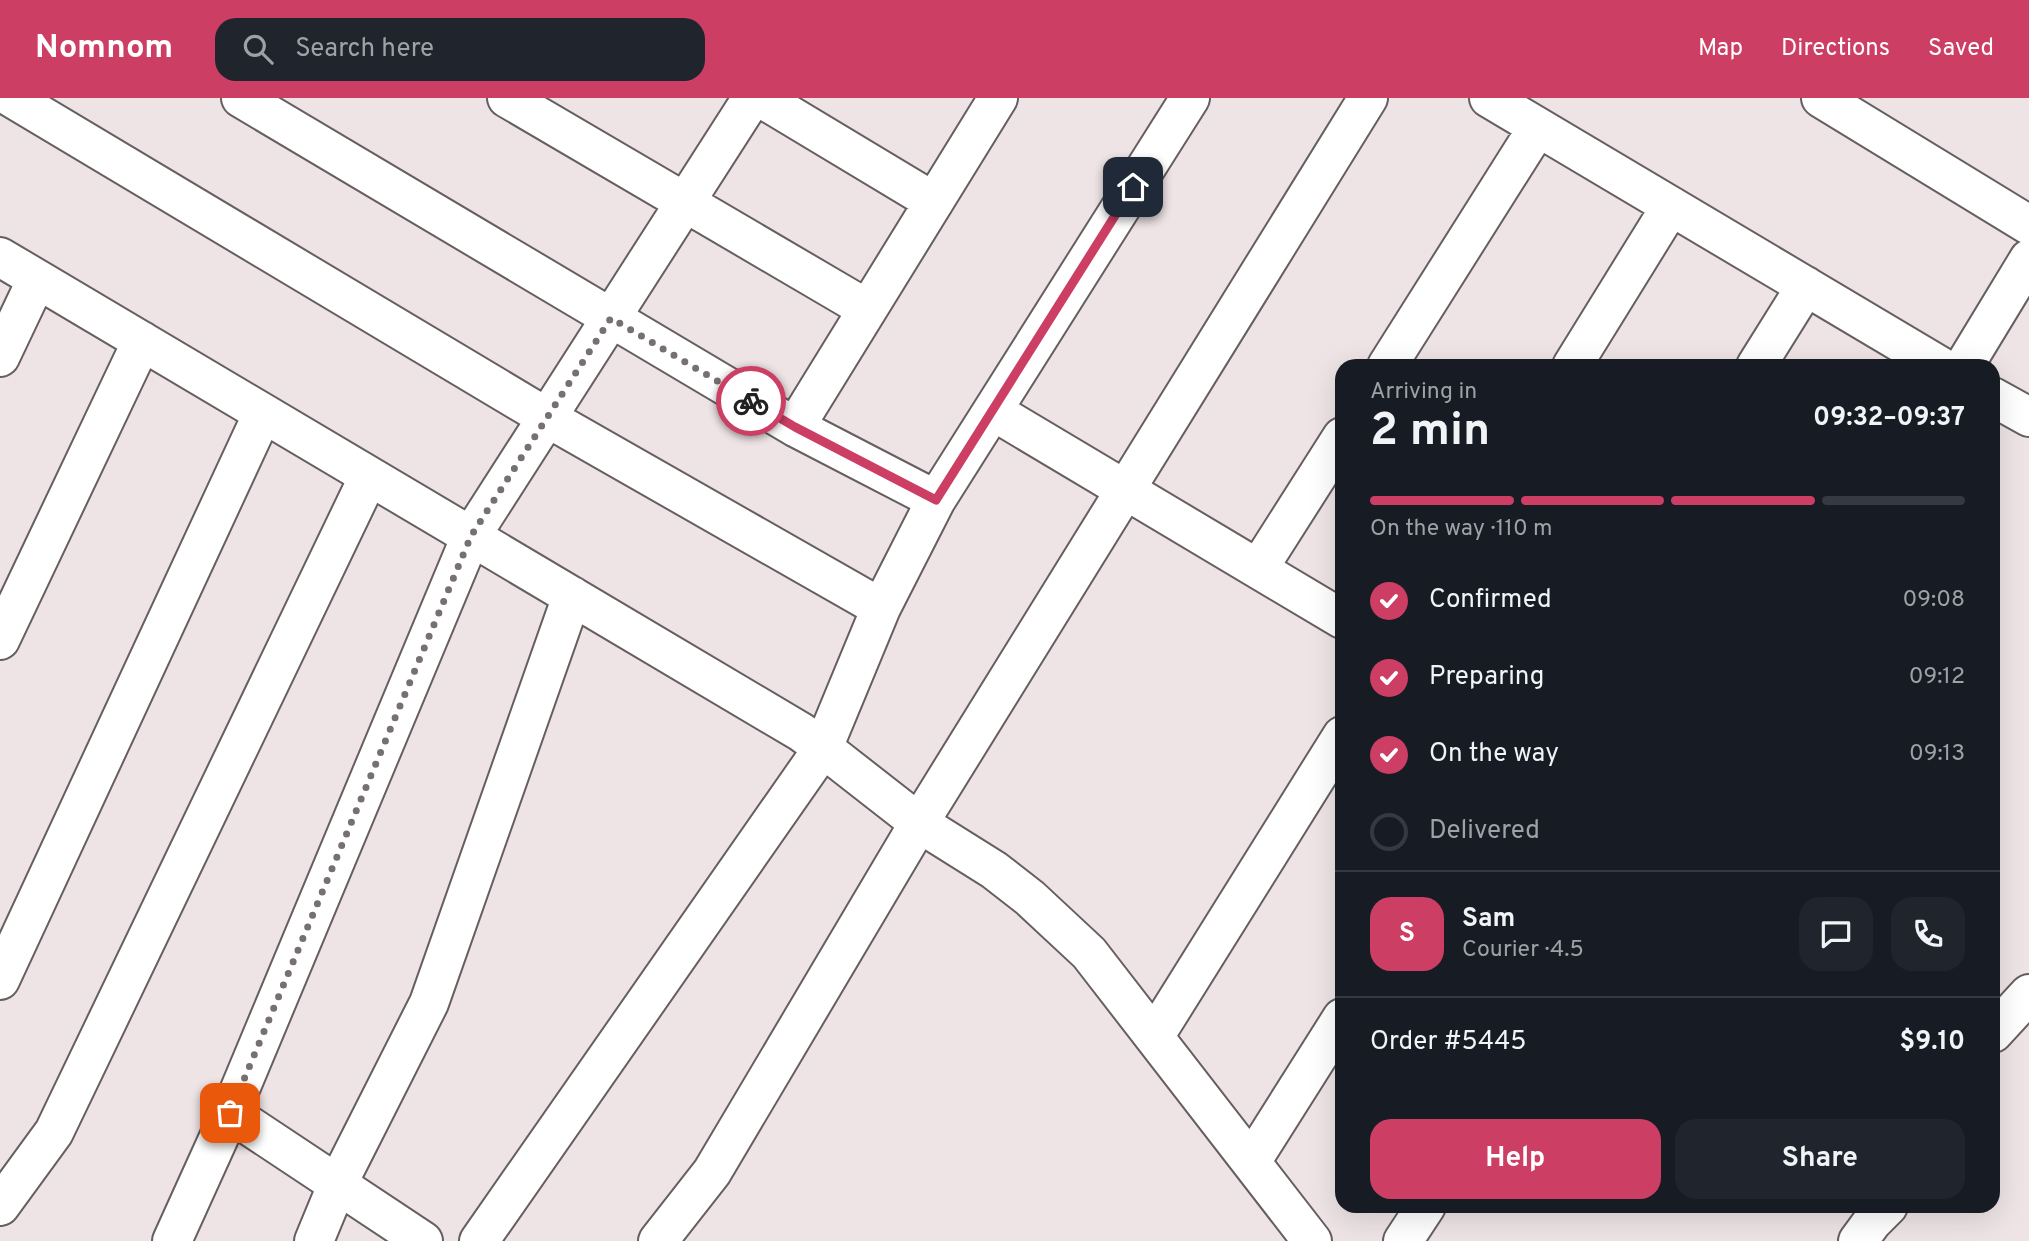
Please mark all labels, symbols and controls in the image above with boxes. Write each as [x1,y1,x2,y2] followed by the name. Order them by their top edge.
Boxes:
[215,18,705,81] search box
[35,28,173,70] text: Nomnom
[239,30,277,68] icon: search
[295,33,434,66] text: Search here
[1698,34,1743,64] text: Map
[1781,34,1890,64] text: Directions
[1928,34,1994,64] text: Saved
[1103,157,1163,217] pin
[1114,168,1152,206] icon: home
[716,366,786,436] courier
[1370,378,1477,407] text: Arriving in
[732,382,770,420] icon: bike
[1813,402,1965,435] text: 09:32–09:37
[1370,403,1490,462] text: 2 min
[1370,515,1553,544] text: On the way · 110 m
[1370,582,1408,620] icon: check
[1429,584,1552,617] text: Confirmed
[1903,586,1965,615] text: 09:08
[1370,659,1408,697] icon: check
[1429,661,1544,694] text: Preparing
[1909,663,1965,692] text: 09:12
[1370,736,1408,774] icon: check
[1429,738,1559,771] text: On the way
[1909,740,1965,769] text: 09:13
[1429,815,1540,848] text: Delivered
[1799,897,1873,971] button: chat
[1891,897,1965,971] button: phone
[1462,903,1515,936] text: Sam
[1399,918,1415,951] text: S
[1462,936,1584,965] text: Courier · 4.5
[1370,1026,1527,1059] text: Order #5445
[1900,1026,1965,1059] text: $9.10
[200,1083,260,1143] pin
[211,1094,249,1132] icon: bag
[1370,1119,1661,1199] button: Help
[1675,1119,1965,1199] button: Share

